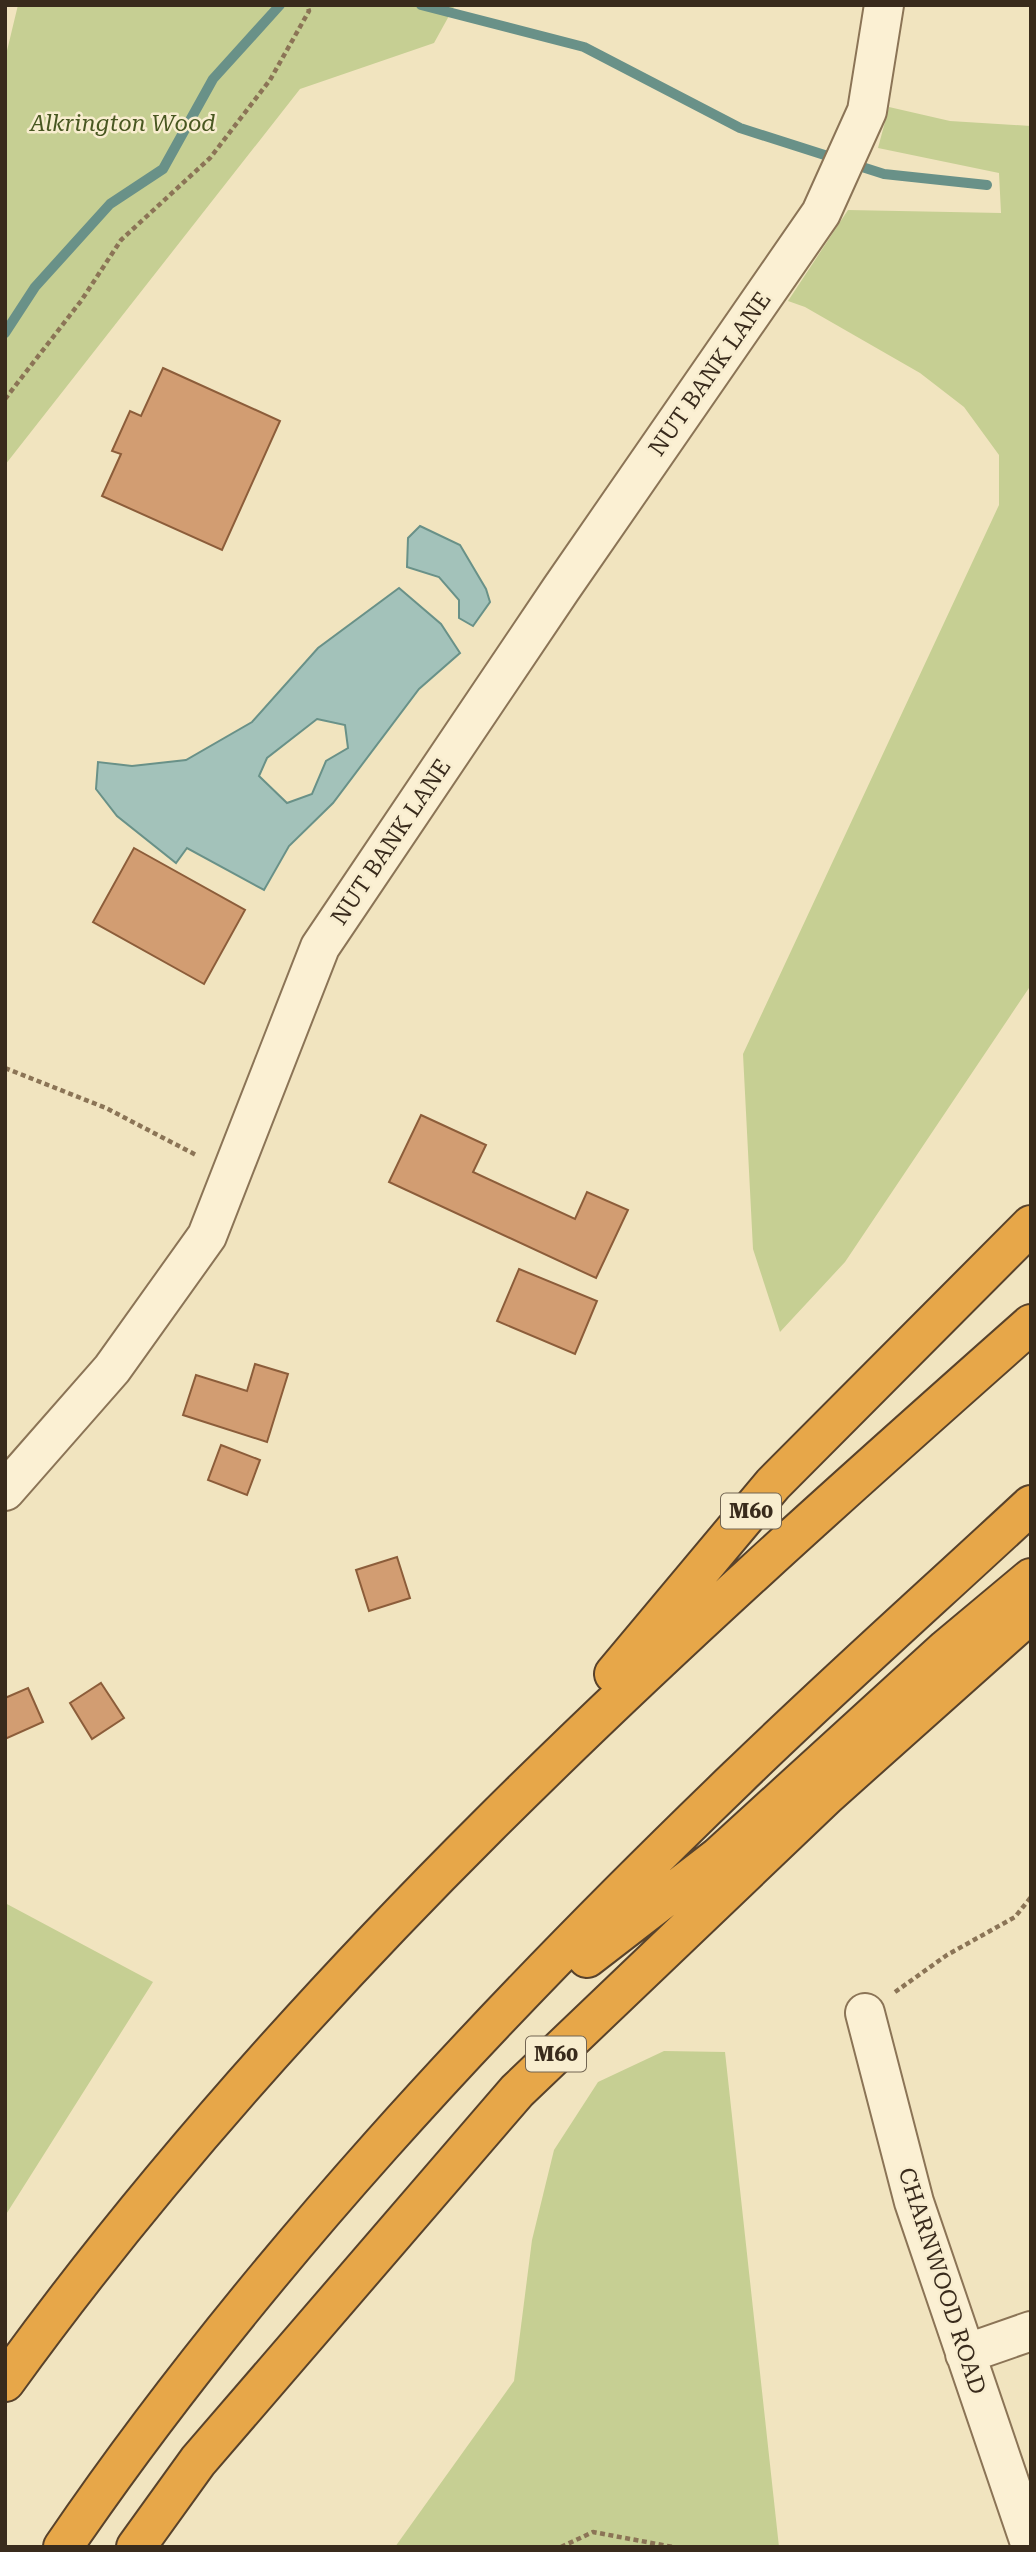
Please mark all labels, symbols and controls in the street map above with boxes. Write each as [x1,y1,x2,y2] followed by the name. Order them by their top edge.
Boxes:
[28,110,216,137] park label: Alkrington Wood
[643,287,777,461] street label: NUT BANK LANE
[326,754,456,930] street label: NUT BANK LANE
[721,1494,781,1528] road number: M60
[526,2036,586,2072] road number: M60
[893,2164,991,2398] street label: CHARNWOOD ROAD

